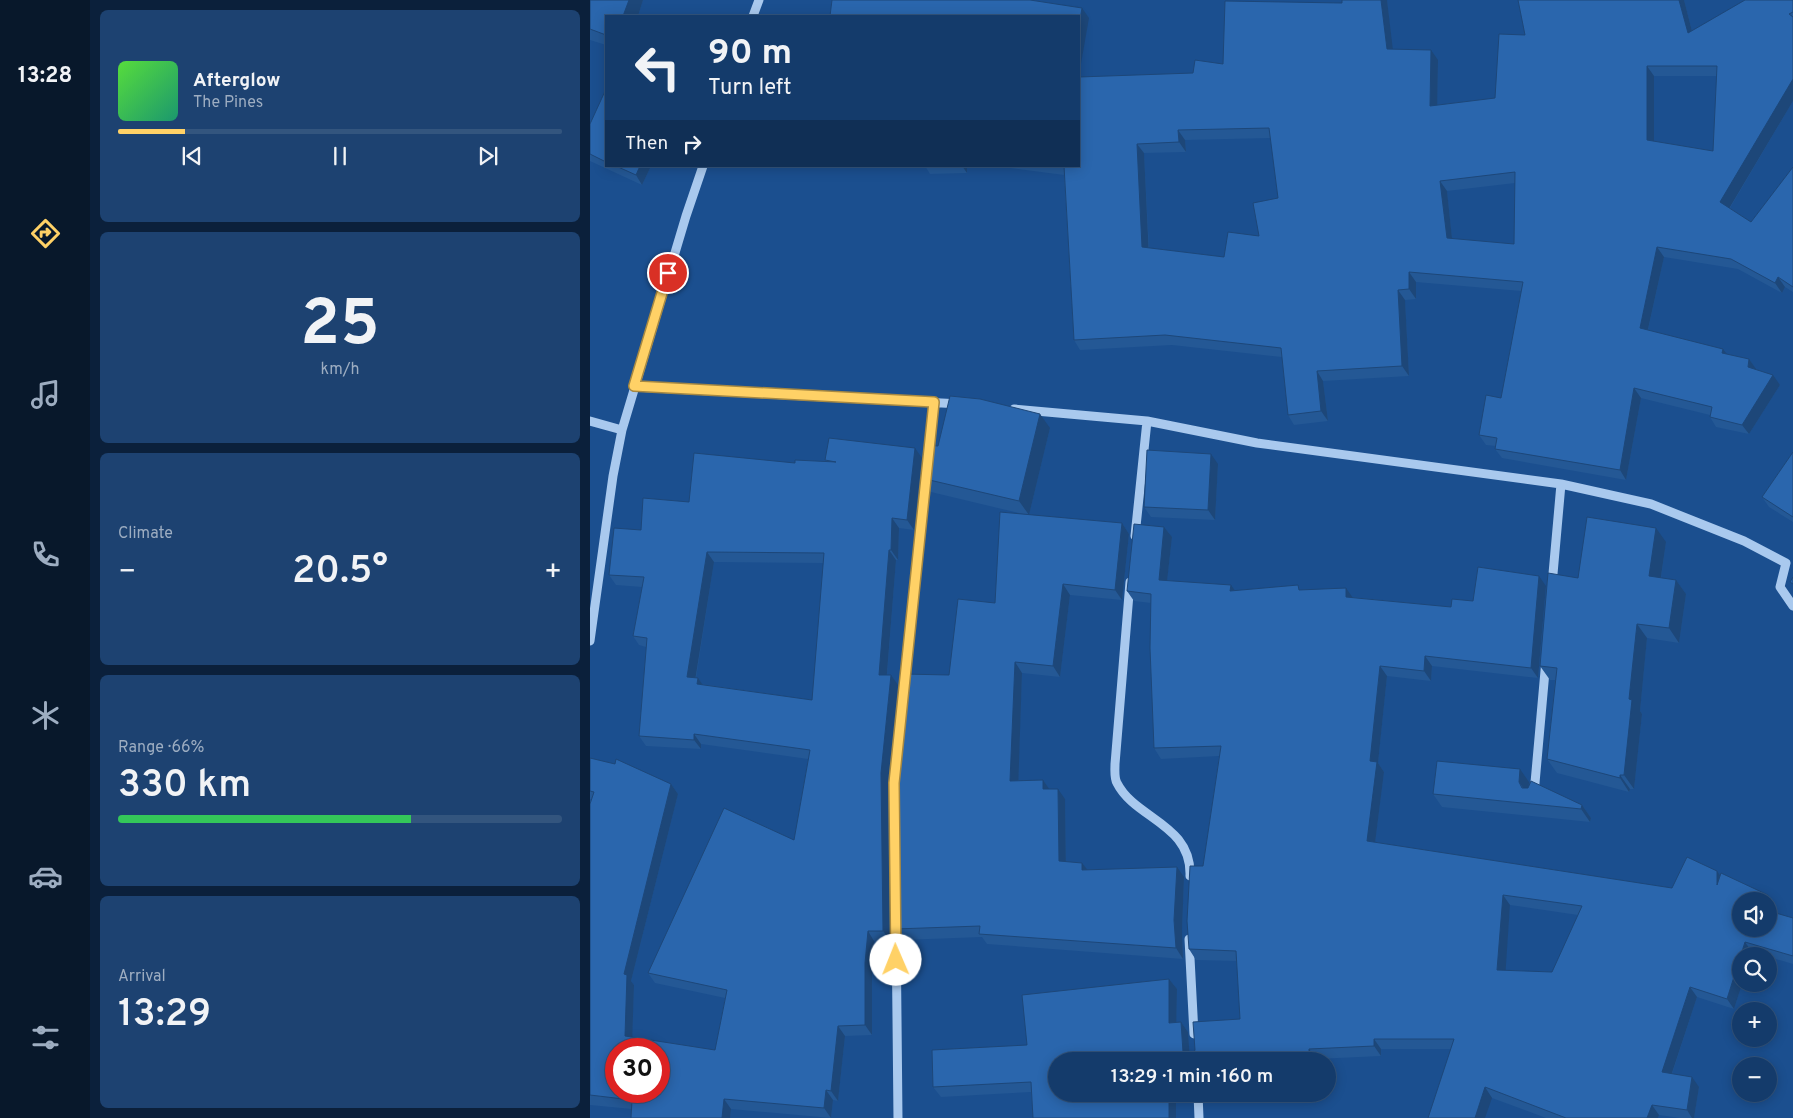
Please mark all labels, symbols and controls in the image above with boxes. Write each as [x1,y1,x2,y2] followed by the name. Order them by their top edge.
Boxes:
[708,32,792,76] text: 90 m
[625,35,690,100] icon: left
[18,63,72,90] text: 13:28
[193,69,281,93] text: Afterglow
[708,75,791,102] text: Turn left
[193,93,263,113] text: The Pines
[678,130,706,158] icon: right
[625,132,668,156] text: Then
[178,142,206,170] icon: previous
[326,142,354,170] icon: pause
[474,142,502,170] icon: next
[28,216,63,251] icon: directions
[647,252,689,294] pin
[654,259,682,287] icon: arrive
[300,286,380,368] text: 25
[321,360,359,380] text: km/h
[28,377,63,412] icon: music
[118,524,173,544] text: Climate
[28,537,63,572] icon: phone
[292,548,388,597] text: 20.5°
[118,555,136,591] text: −
[544,555,562,591] text: +
[28,698,63,733] icon: climate
[118,738,204,758] text: Range · 66%
[118,762,251,811] text: 330 km
[28,859,63,894] icon: car
[1732,892,1777,1102] map controls
[1732,892,1777,937] button: sound
[869,933,921,985] position arrow
[1732,947,1777,992] button: search
[118,967,166,987] text: Arrival
[118,991,211,1040] text: 13:29
[1732,1002,1777,1047] button: +
[28,1020,63,1055] icon: filters
[605,1038,670,1103] speed limit sign: 30
[1732,1057,1777,1102] button: −
[1111,1065,1273,1089] text: 13:29 · 1 min · 160 m

